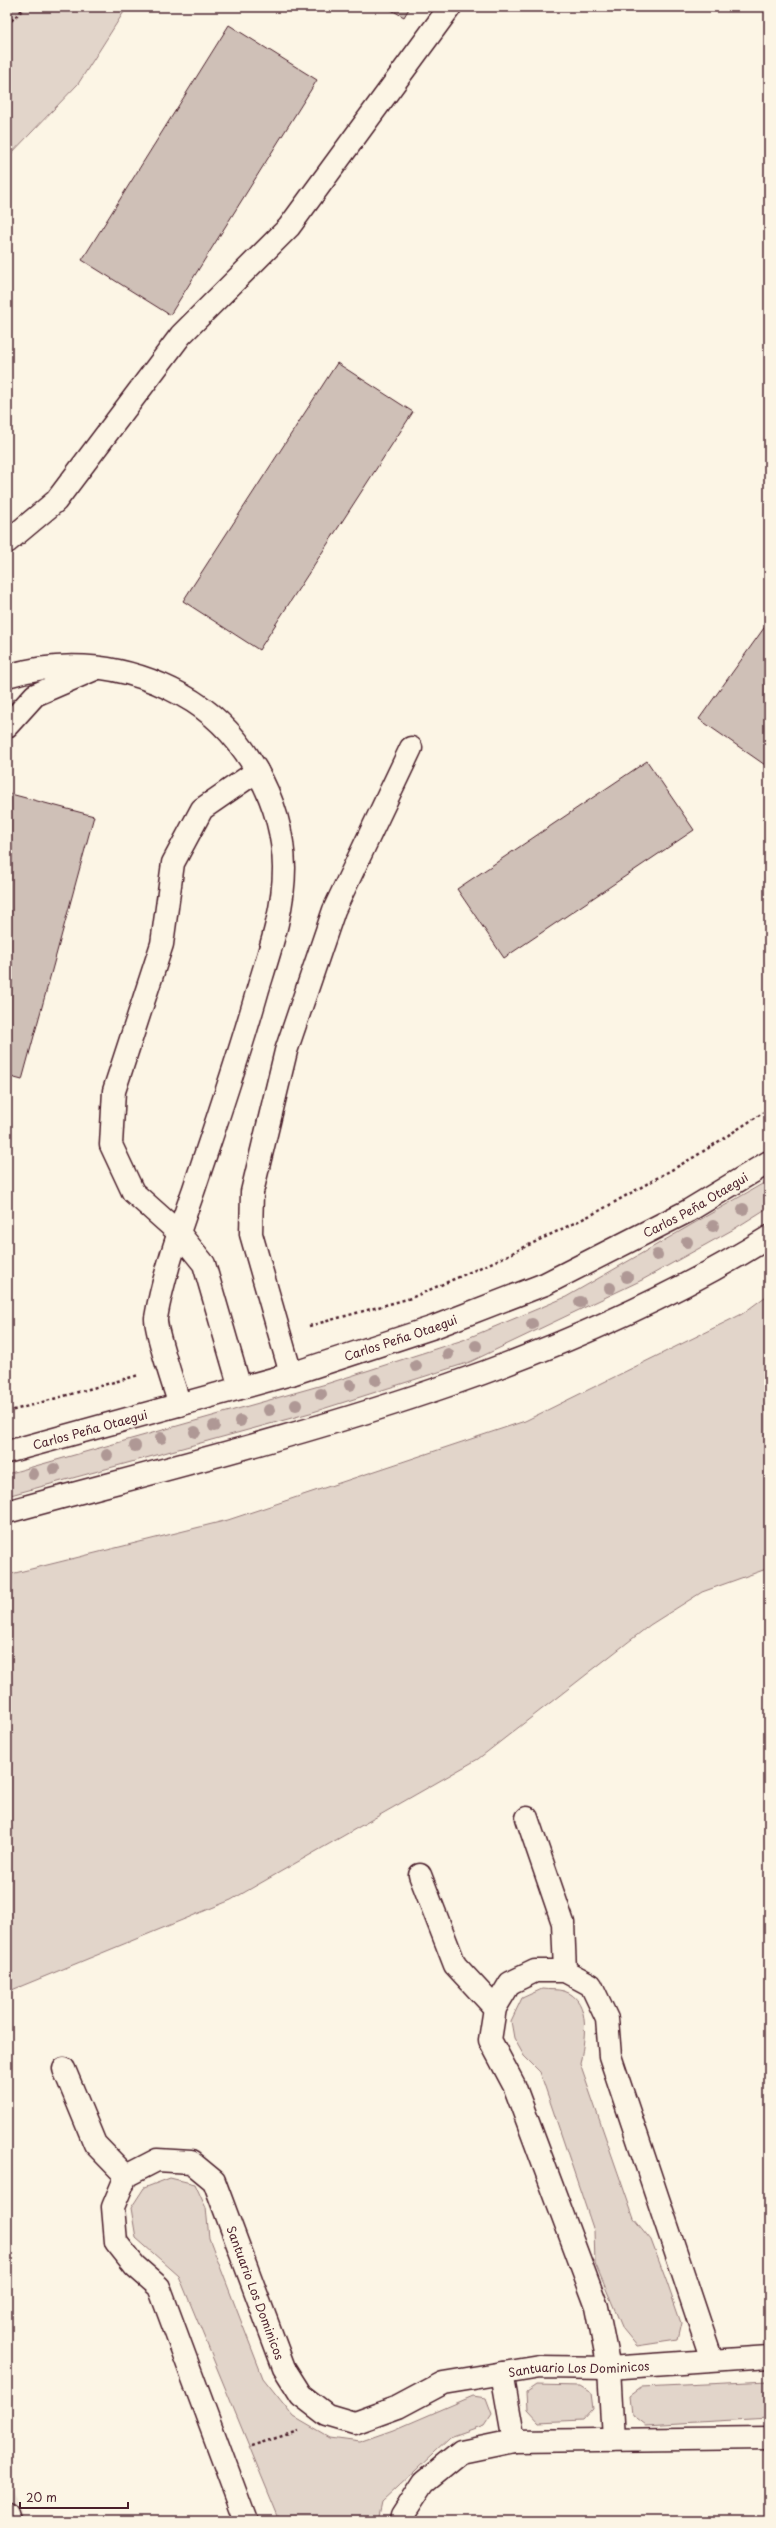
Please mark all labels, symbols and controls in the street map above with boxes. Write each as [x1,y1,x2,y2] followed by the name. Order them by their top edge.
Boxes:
[640,1168,751,1242] street label: Carlos Peña Otaegui
[342,1310,460,1365] street label: Carlos Peña Otaegui
[31,1405,149,1454] street label: Carlos Peña Otaegui
[223,2223,289,2363] street label: Santuario Los Dominicos
[507,2356,651,2381] street label: Santuario Los Dominicos
[20,2484,128,2510] scale bar
[26,2488,57,2506] text: 20 m

